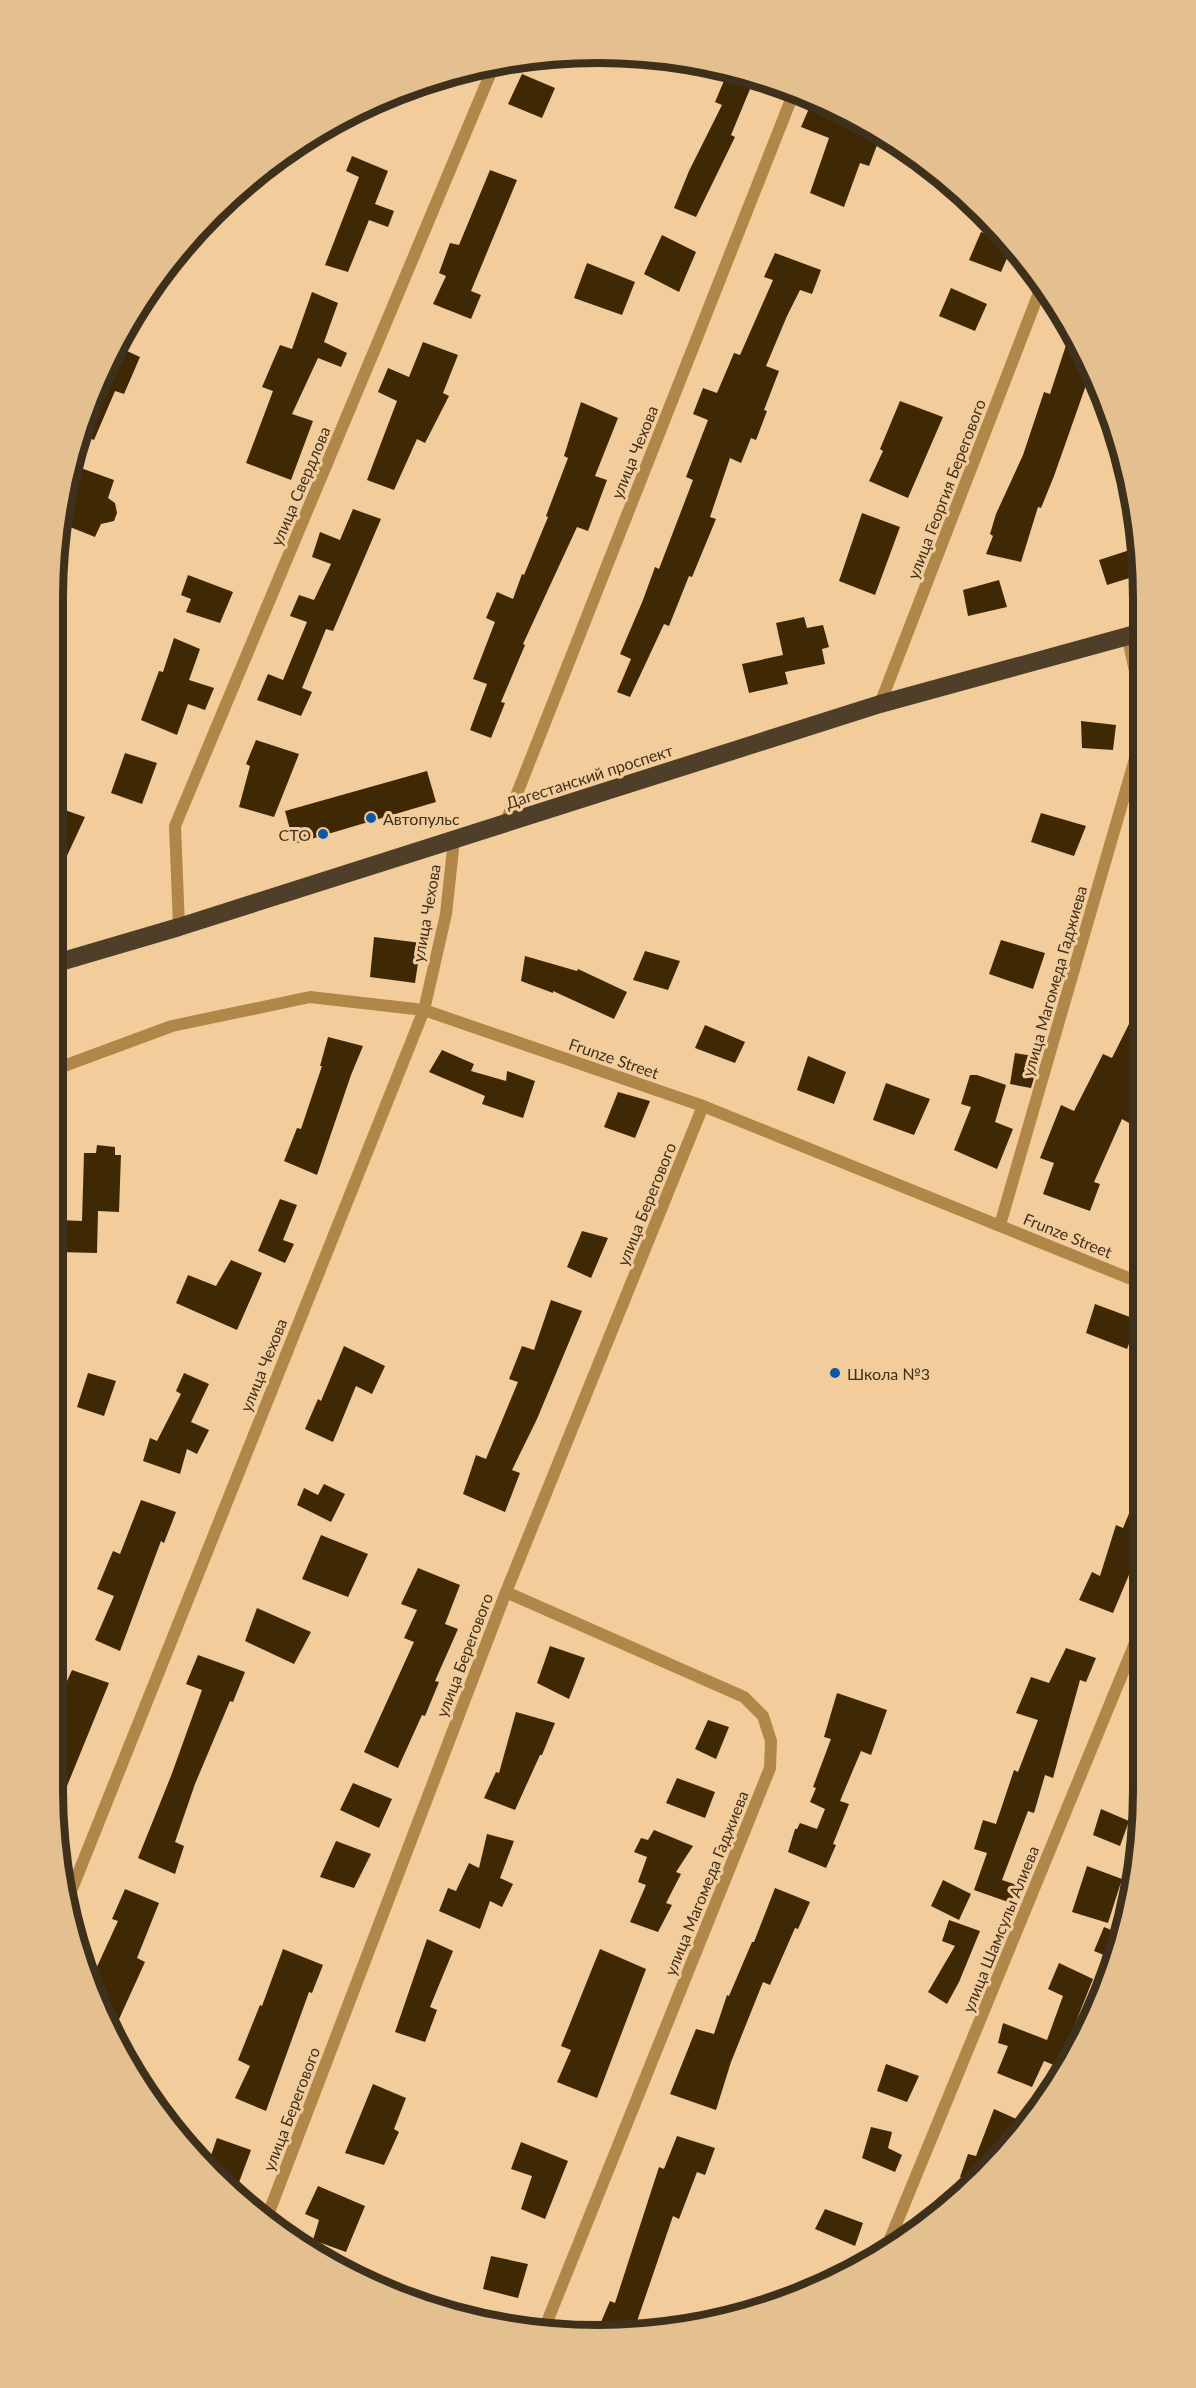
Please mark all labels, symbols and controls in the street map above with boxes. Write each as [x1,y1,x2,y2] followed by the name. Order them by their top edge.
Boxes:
[903,396,989,582] street label: улица Георгия Берегового
[607,403,661,501] street label: улица Чехова
[266,424,334,548] street label: улица Свердлова
[503,740,675,812] street label: Дагестанский проспект
[383,809,460,828] place label: Автопульс
[364,811,378,825] marker: Автопульс
[279,825,311,844] place label: СТО
[316,827,330,841] marker: СТО
[408,863,444,963] street label: улица Чехова
[1018,883,1090,1079] street label: улица Магомеда Гаджиева
[567,1034,662,1082] street label: Frunze Street
[613,1140,679,1268] street label: улица Берегового
[1021,1209,1115,1261] street label: Frunze Street
[236,1316,290,1414] street label: улица Чехова
[847,1364,930,1383] place label: Школа №3
[828,1366,842,1380] marker: Школа №3
[432,1590,496,1720] street label: улица Берегового
[660,1788,752,1978] street label: улица Магомеда Гаджиева
[958,1843,1042,2015] street label: улица Шамсулы Алиева
[259,2044,323,2174] street label: улица Берегового

